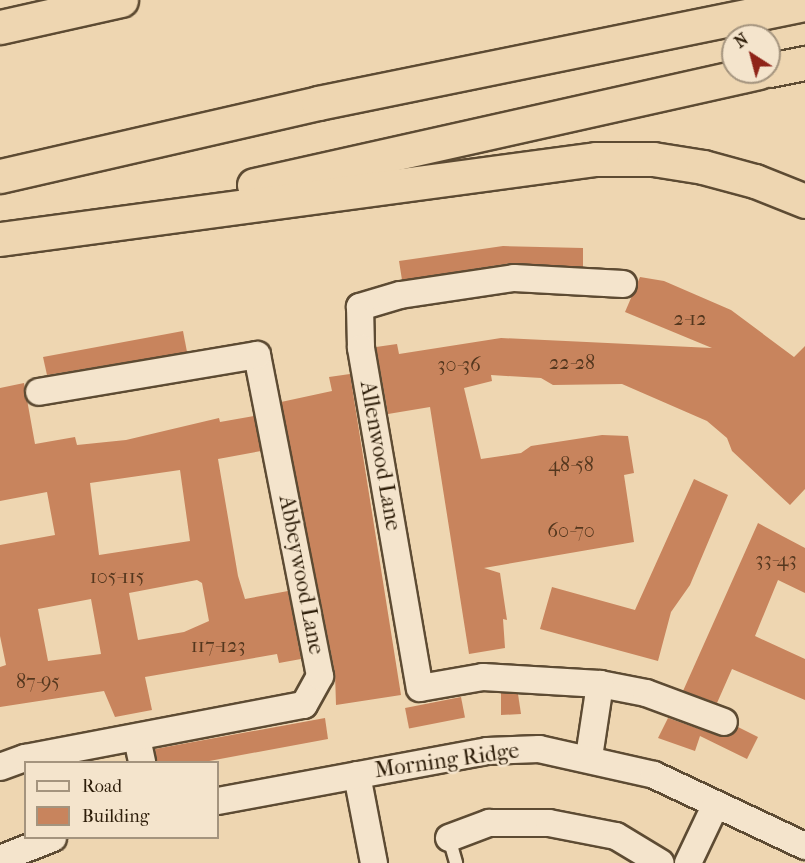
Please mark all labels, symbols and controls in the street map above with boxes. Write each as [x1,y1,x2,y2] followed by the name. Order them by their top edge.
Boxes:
[721,24,781,84] north arrow
[731,29,752,52] text: N
[674,306,706,330] house number: 2-12
[549,350,595,374] house number: 22-28
[437,352,481,376] house number: 30-36
[354,379,406,533] street label: Allenwood Lane
[548,452,594,476] house number: 48-58
[273,493,329,657] street label: Abbeywood Lane
[547,518,595,542] house number: 60-70
[755,547,797,571] house number: 33-43
[90,564,144,588] house number: 105-115
[191,633,245,657] house number: 117-123
[16,669,60,693] house number: 87-95
[373,738,521,784] street label: Morning Ridge
[24,761,219,839] legend
[82,776,122,797] text: Road
[82,806,149,827] text: Building

